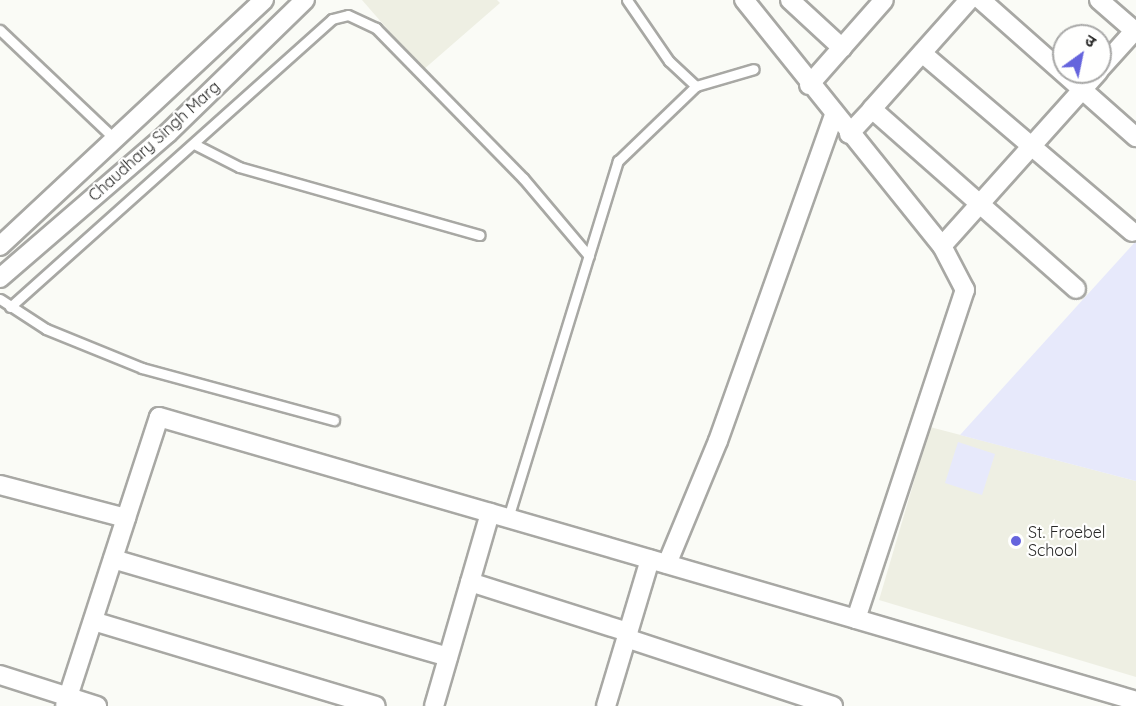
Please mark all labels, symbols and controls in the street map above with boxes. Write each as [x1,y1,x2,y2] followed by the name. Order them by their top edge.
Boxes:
[1052,24,1112,84] north arrow
[1081,30,1100,52] text: उ
[84,77,224,205] street label: Chaudhary Singh Marg
[1028,522,1106,560] place label: St. Froebel School
[1009,534,1023,548] marker: St. Froebel School

